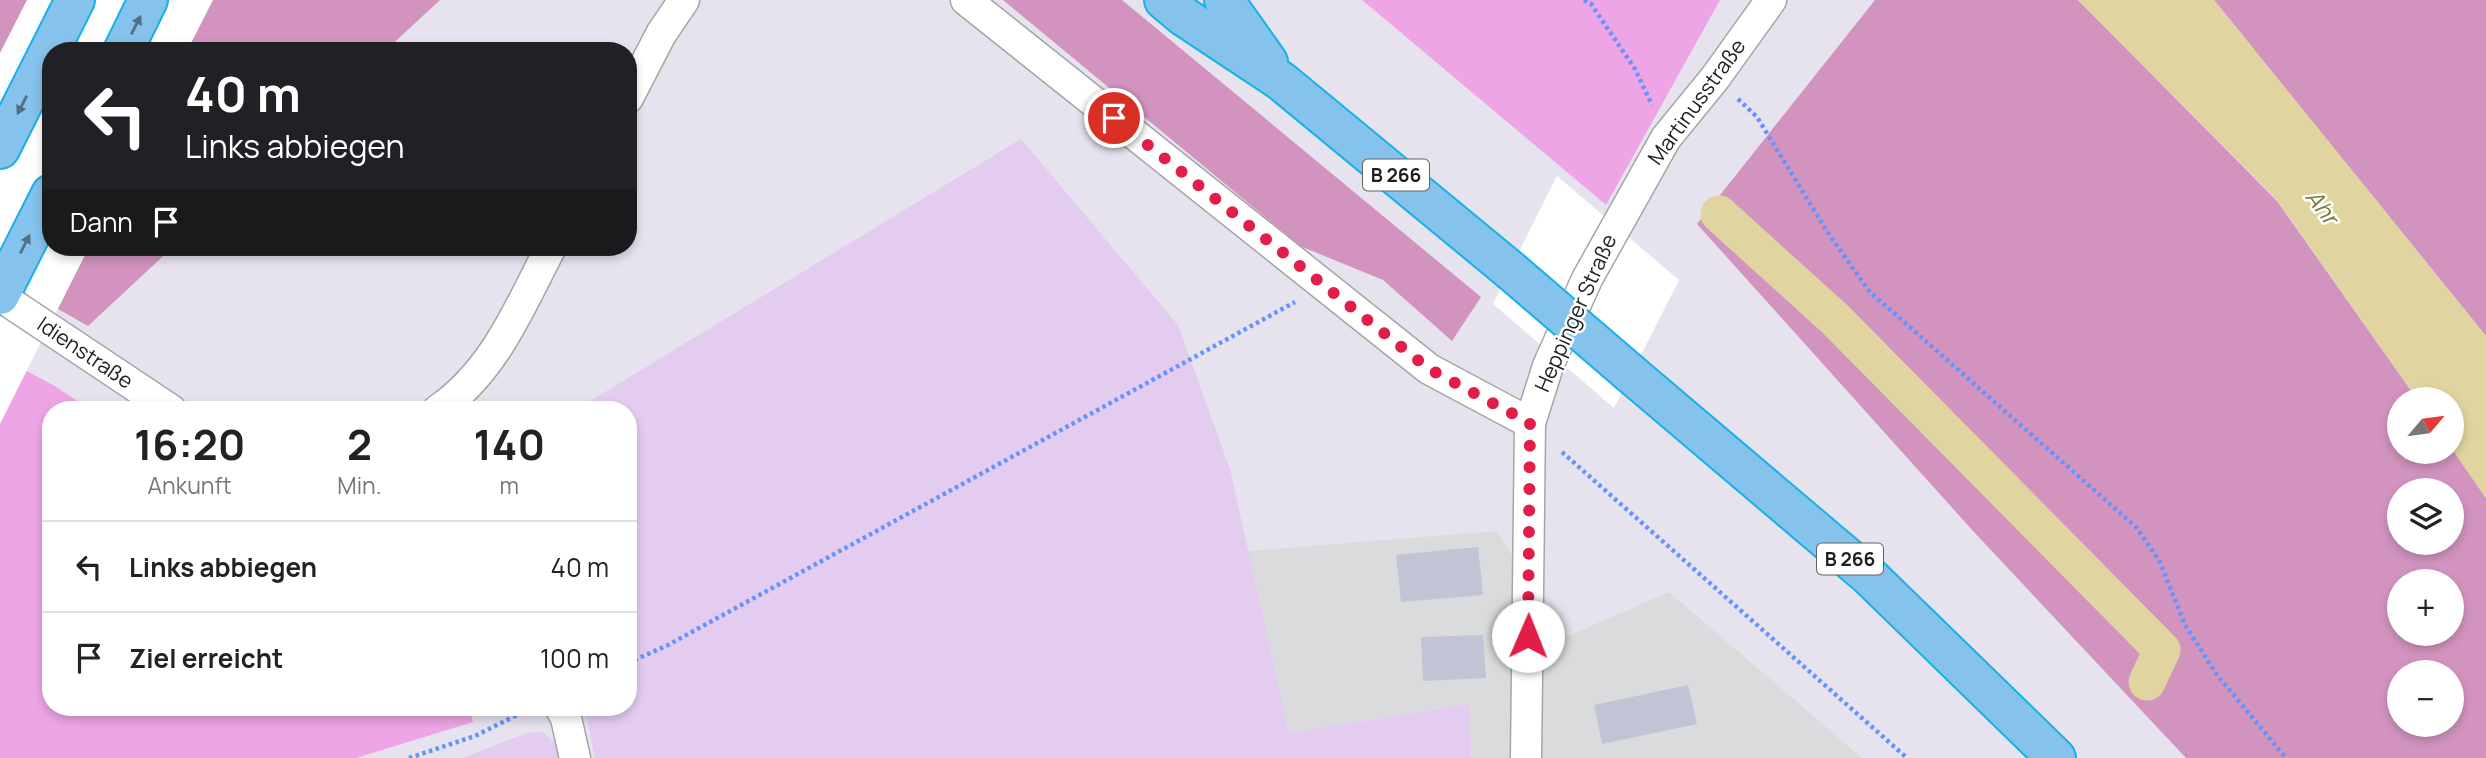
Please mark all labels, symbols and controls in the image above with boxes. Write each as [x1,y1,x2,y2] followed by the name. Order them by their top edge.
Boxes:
[130,15,141,35] one-way arrow
[1641,33,1751,170] street label: Martinusstraße
[185,60,301,127] text: 40 m
[70,70,161,161] icon: left
[1084,88,1144,148] pin
[17,95,28,115] one-way arrow
[1095,99,1133,137] icon: arrive
[185,124,405,168] text: Links abbiegen
[1363,160,1429,190] road number: B 266
[2299,182,2348,233] water label: Ahr
[147,203,185,241] icon: arrive
[70,204,133,240] text: Dann
[1528,229,1622,396] street label: Heppinger Straße
[19,234,31,254] one-way arrow
[32,310,139,394] street label: Idienstraße
[2387,387,2464,464] north arrow
[2387,387,2464,737] map controls
[134,415,245,473] text: 16:20
[347,415,372,473] text: 2
[473,415,545,473] text: 140
[148,469,232,501] text: Ankunft
[337,469,382,501] text: Min.
[499,469,519,501] text: m
[2387,478,2464,555] button: layers
[1817,544,1883,574] road number: B 266
[70,548,108,586] icon: left
[129,549,317,585] text: Links abbiegen
[551,549,609,585] text: 40 m
[2387,569,2464,646] button: +
[1491,599,1565,673] position arrow
[70,639,108,677] icon: arrive
[129,640,283,676] text: Ziel erreicht
[540,640,609,676] text: 100 m
[2387,660,2464,737] button: −

